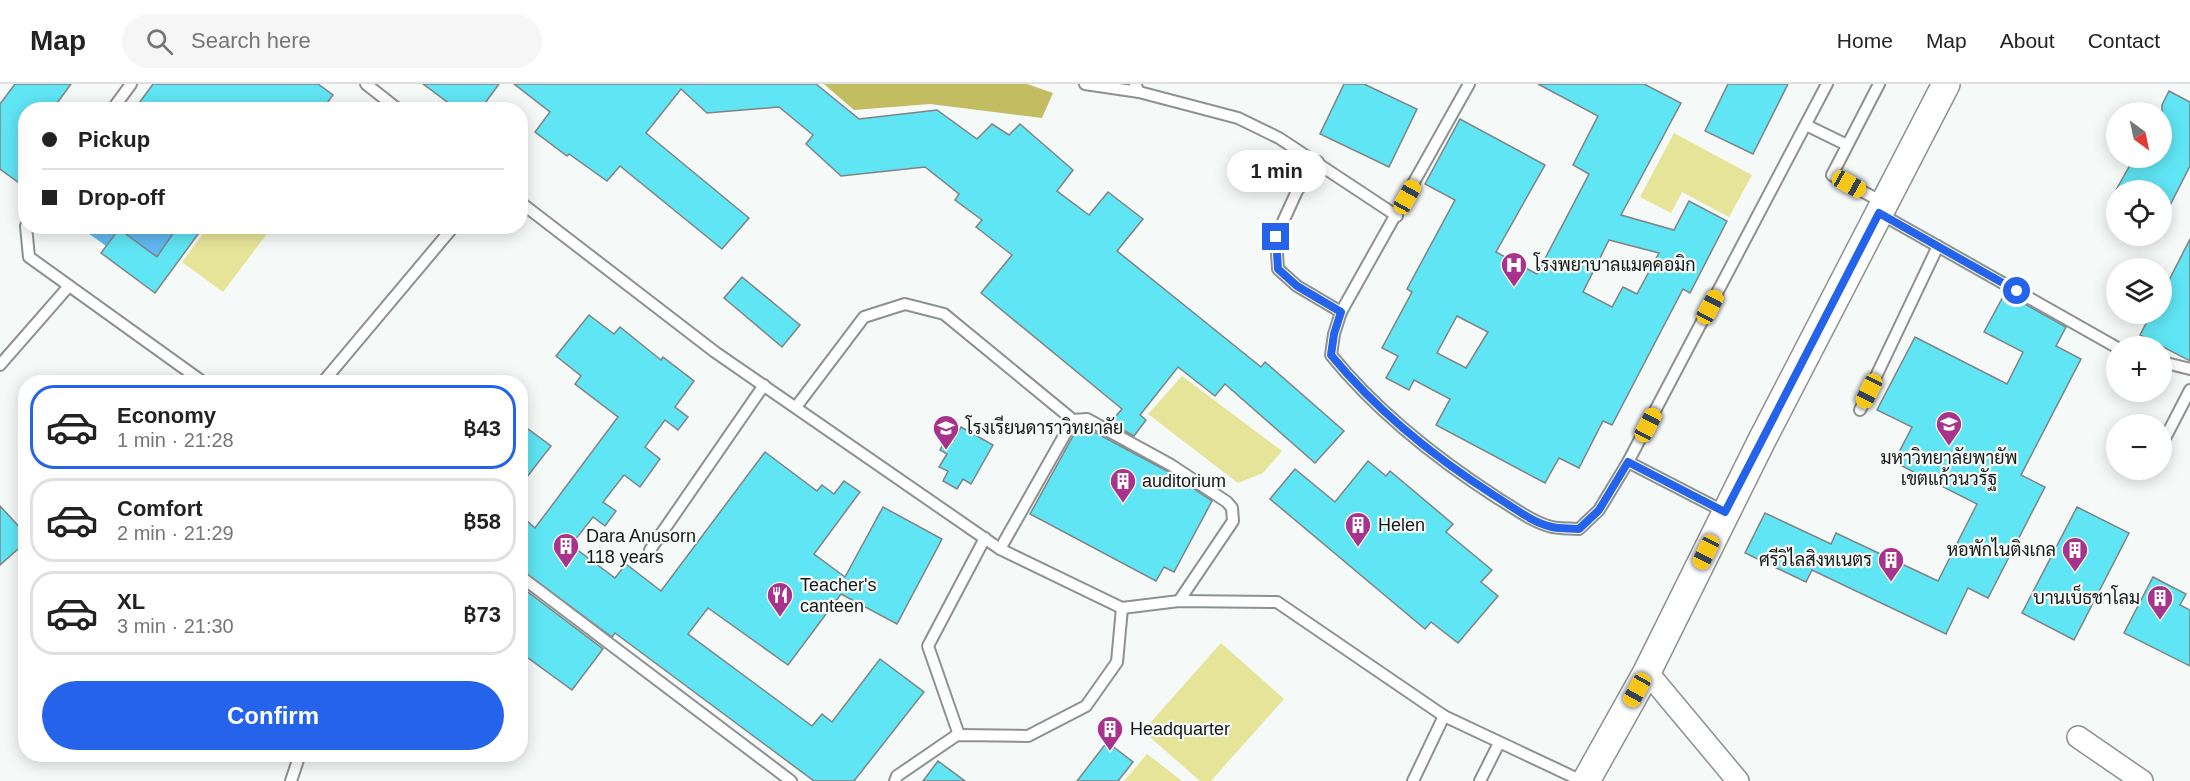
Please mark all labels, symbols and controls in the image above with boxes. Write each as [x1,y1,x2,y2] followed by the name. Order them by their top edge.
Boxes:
[122,14,542,68] search box
[30,25,86,56] text: Map
[143,25,176,58] icon: search
[191,28,311,53] text: Search here
[1837,29,1893,52] text: Home
[1926,29,1967,52] text: Map
[2000,29,2055,52] text: About
[2088,29,2160,52] text: Contact
[2106,102,2172,168] north arrow
[2106,102,2172,480] map controls
[78,127,150,152] text: Pickup
[1226,150,1326,192] callout: 1 min
[1250,160,1303,182] text: 1 min
[1829,167,1869,201] car
[1390,177,1424,217] car
[2106,180,2172,246] button: locate
[78,185,165,210] text: Drop-off
[1262,223,1289,250] route end
[1499,250,1529,288] hospital icon: โรงพยาบาลแมคคอมิก
[1533,252,1696,275] place label: โรงพยาบาลแมคคอมิก
[2106,258,2172,324] button: layers
[2003,277,2030,304] route start
[1694,287,1726,327] car
[2106,336,2172,402] button: +
[1853,371,1885,411] car
[45,400,99,454] icon: car
[117,403,216,428] text: Economy
[1632,405,1664,445] car
[1934,409,1964,447] school or university icon: มหาวิทยาลัยพายัพ เขตแก้วนวรัฐ
[931,413,961,451] school or university icon: โรงเรียนดาราวิทยาลัย
[2106,414,2172,480] button: −
[965,415,1123,438] place label: โรงเรียนดาราวิทยาลัย
[463,416,501,441] text: ฿43
[117,429,234,451] text: 1 min · 21:28
[1881,447,2017,491] place label: มหาวิทยาลัยพายัพ เขตแก้วนวรัฐ
[1108,466,1138,504] building icon: auditorium
[1142,471,1226,491] place label: auditorium
[45,493,99,547] icon: car
[117,496,203,521] text: Comfort
[463,509,501,534] text: ฿58
[1343,510,1373,548] building icon: Helen
[1378,515,1425,535] place label: Helen
[117,522,234,544] text: 2 min · 21:29
[586,526,696,567] place label: Dara Anusorn 118 years
[551,531,581,569] building icon: Dara Anusorn 118 years
[1690,532,1722,572] car
[2060,535,2090,573] building icon: หอพักไนติงเกล
[1947,537,2056,560] place label: หอพักไนติงเกล
[1876,545,1906,583] building icon: ศรีวิไลสิงหเนตร
[1759,547,1872,570] place label: ศรีวิไลสิงหเนตร
[800,575,876,616] place label: Teacher's canteen
[765,580,795,618] restaurant icon: Teacher's canteen
[2145,583,2175,621] building icon: บานเบ็ธชาโลม
[2033,584,2140,608] place label: บานเบ็ธชาโลม
[45,586,99,640] icon: car
[117,589,145,614] text: XL
[463,602,501,627] text: ฿73
[117,615,234,637] text: 3 min · 21:30
[1620,670,1654,710] car
[42,681,504,750] button: Confirm
[1095,714,1125,752] building icon: Headquarter
[1130,719,1230,739] place label: Headquarter

